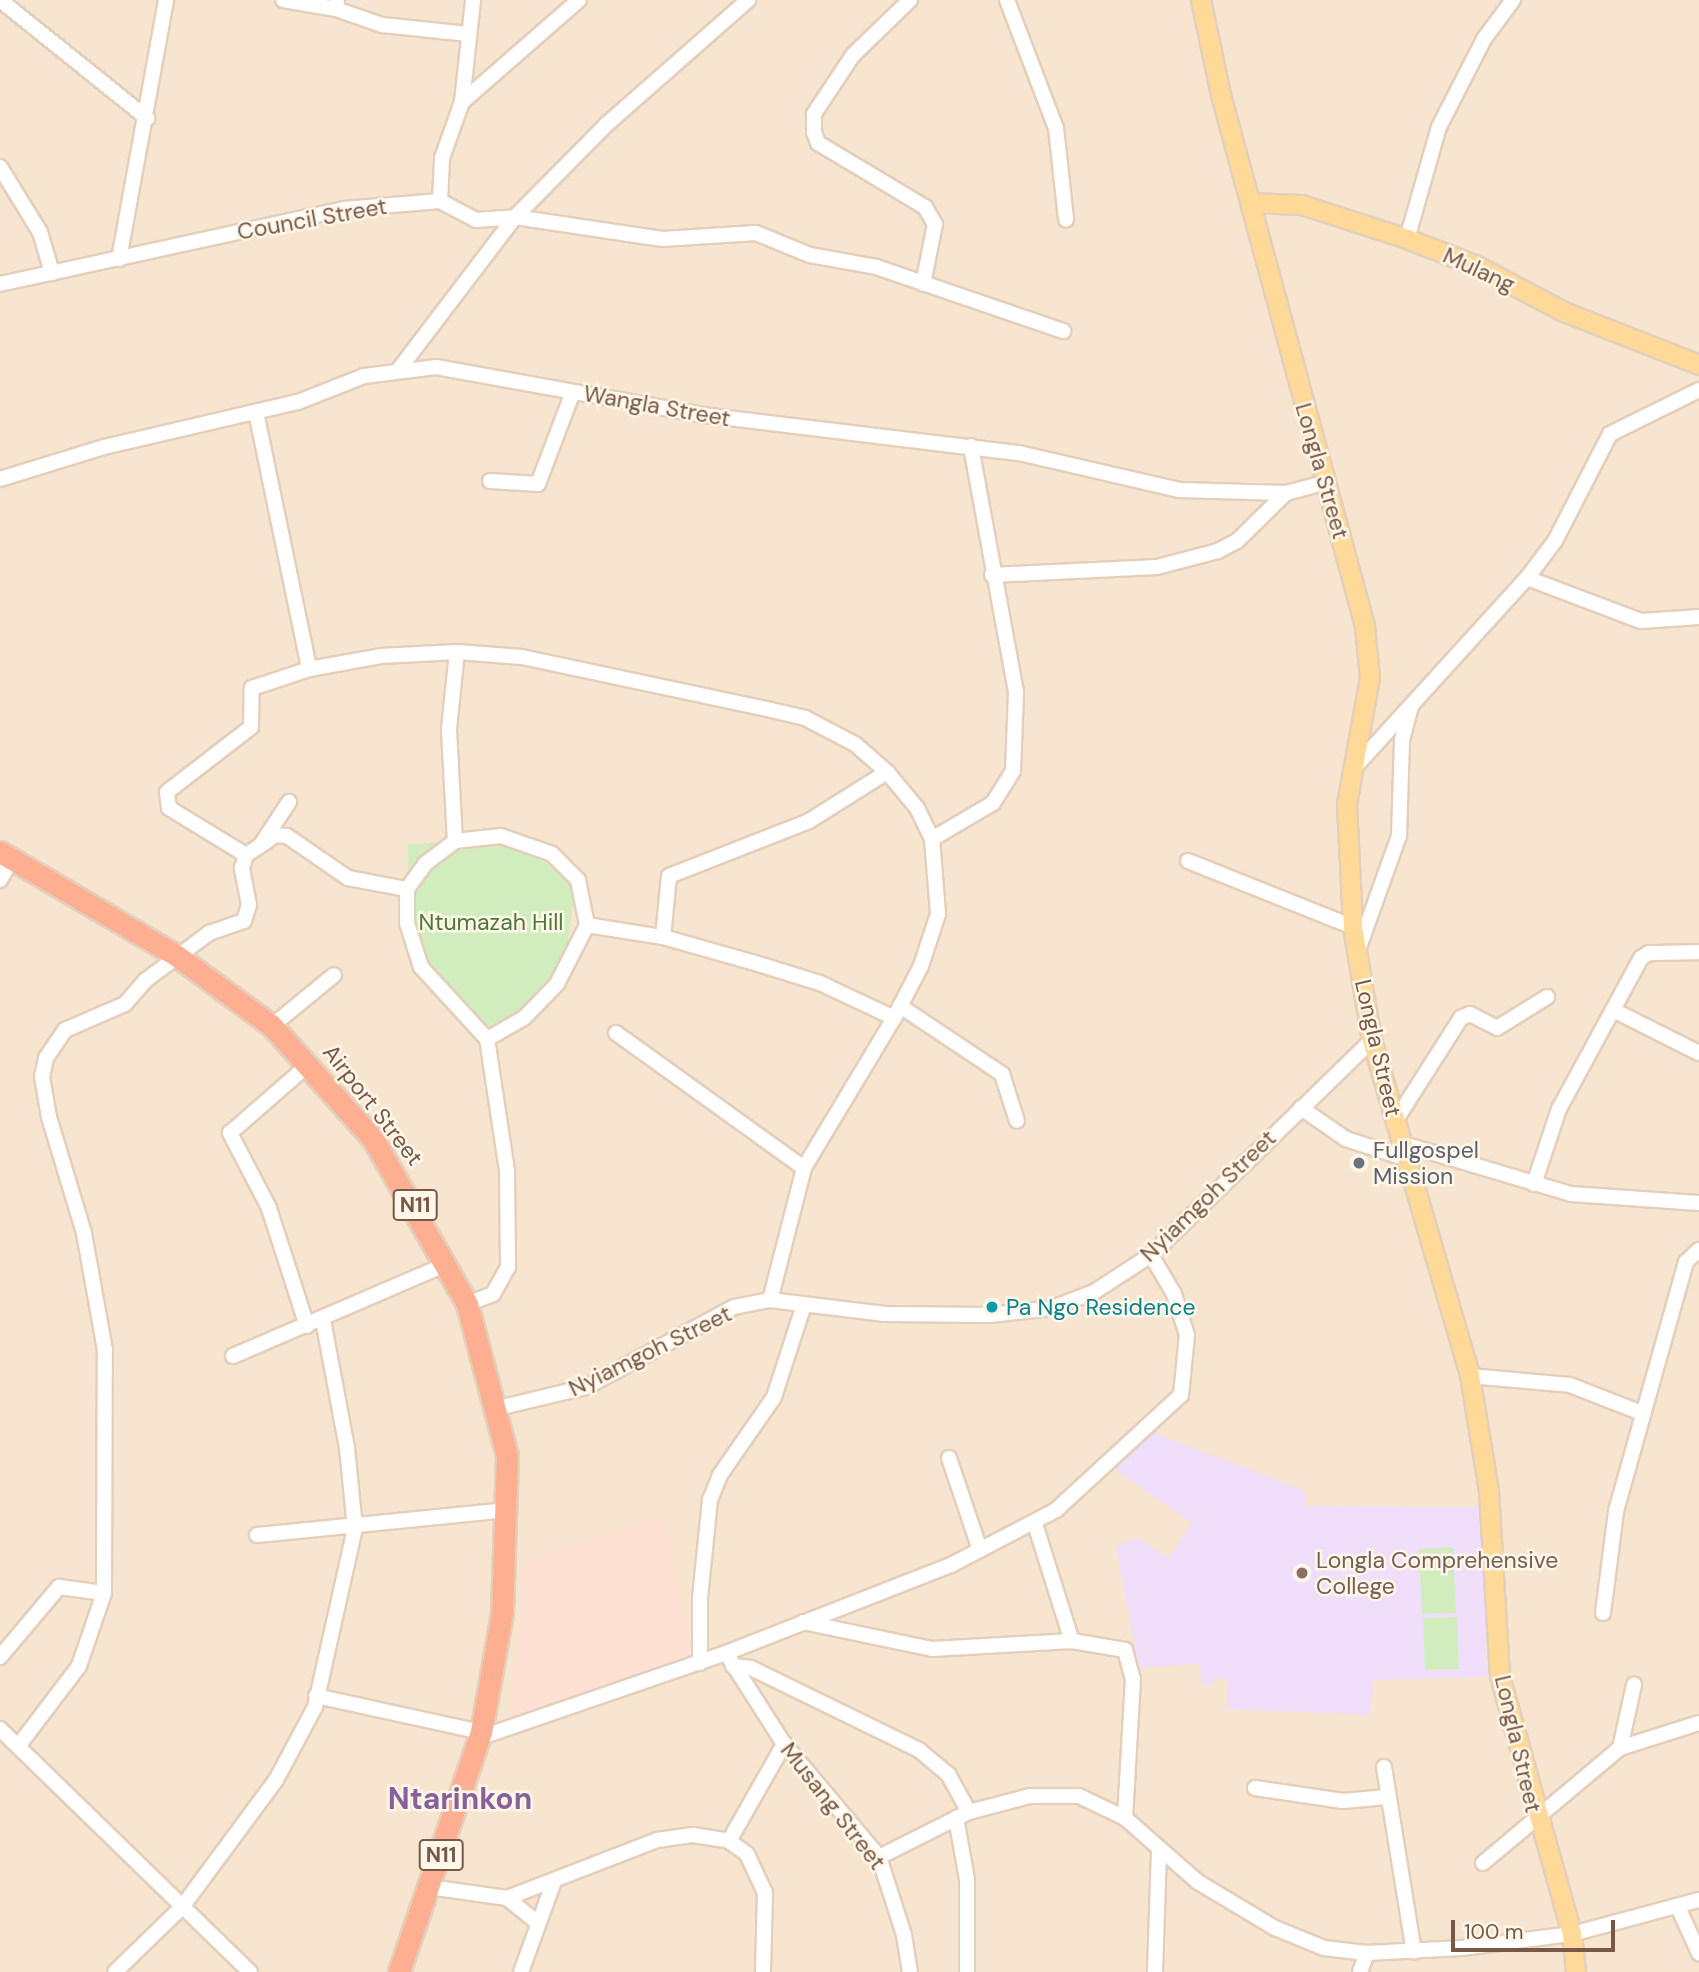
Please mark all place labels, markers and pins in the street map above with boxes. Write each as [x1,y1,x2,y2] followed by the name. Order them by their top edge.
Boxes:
[1373,1136,1479,1190] place label: Fullgospel Mission
[1351,1155,1367,1171] marker: Fullgospel Mission
[1006,1293,1195,1321] place label: Pa Ngo Residence
[984,1299,1000,1315] marker: Pa Ngo Residence
[1316,1546,1558,1600] place label: Longla Comprehensive College
[1294,1565,1310,1581] marker: Longla Comprehensive College

